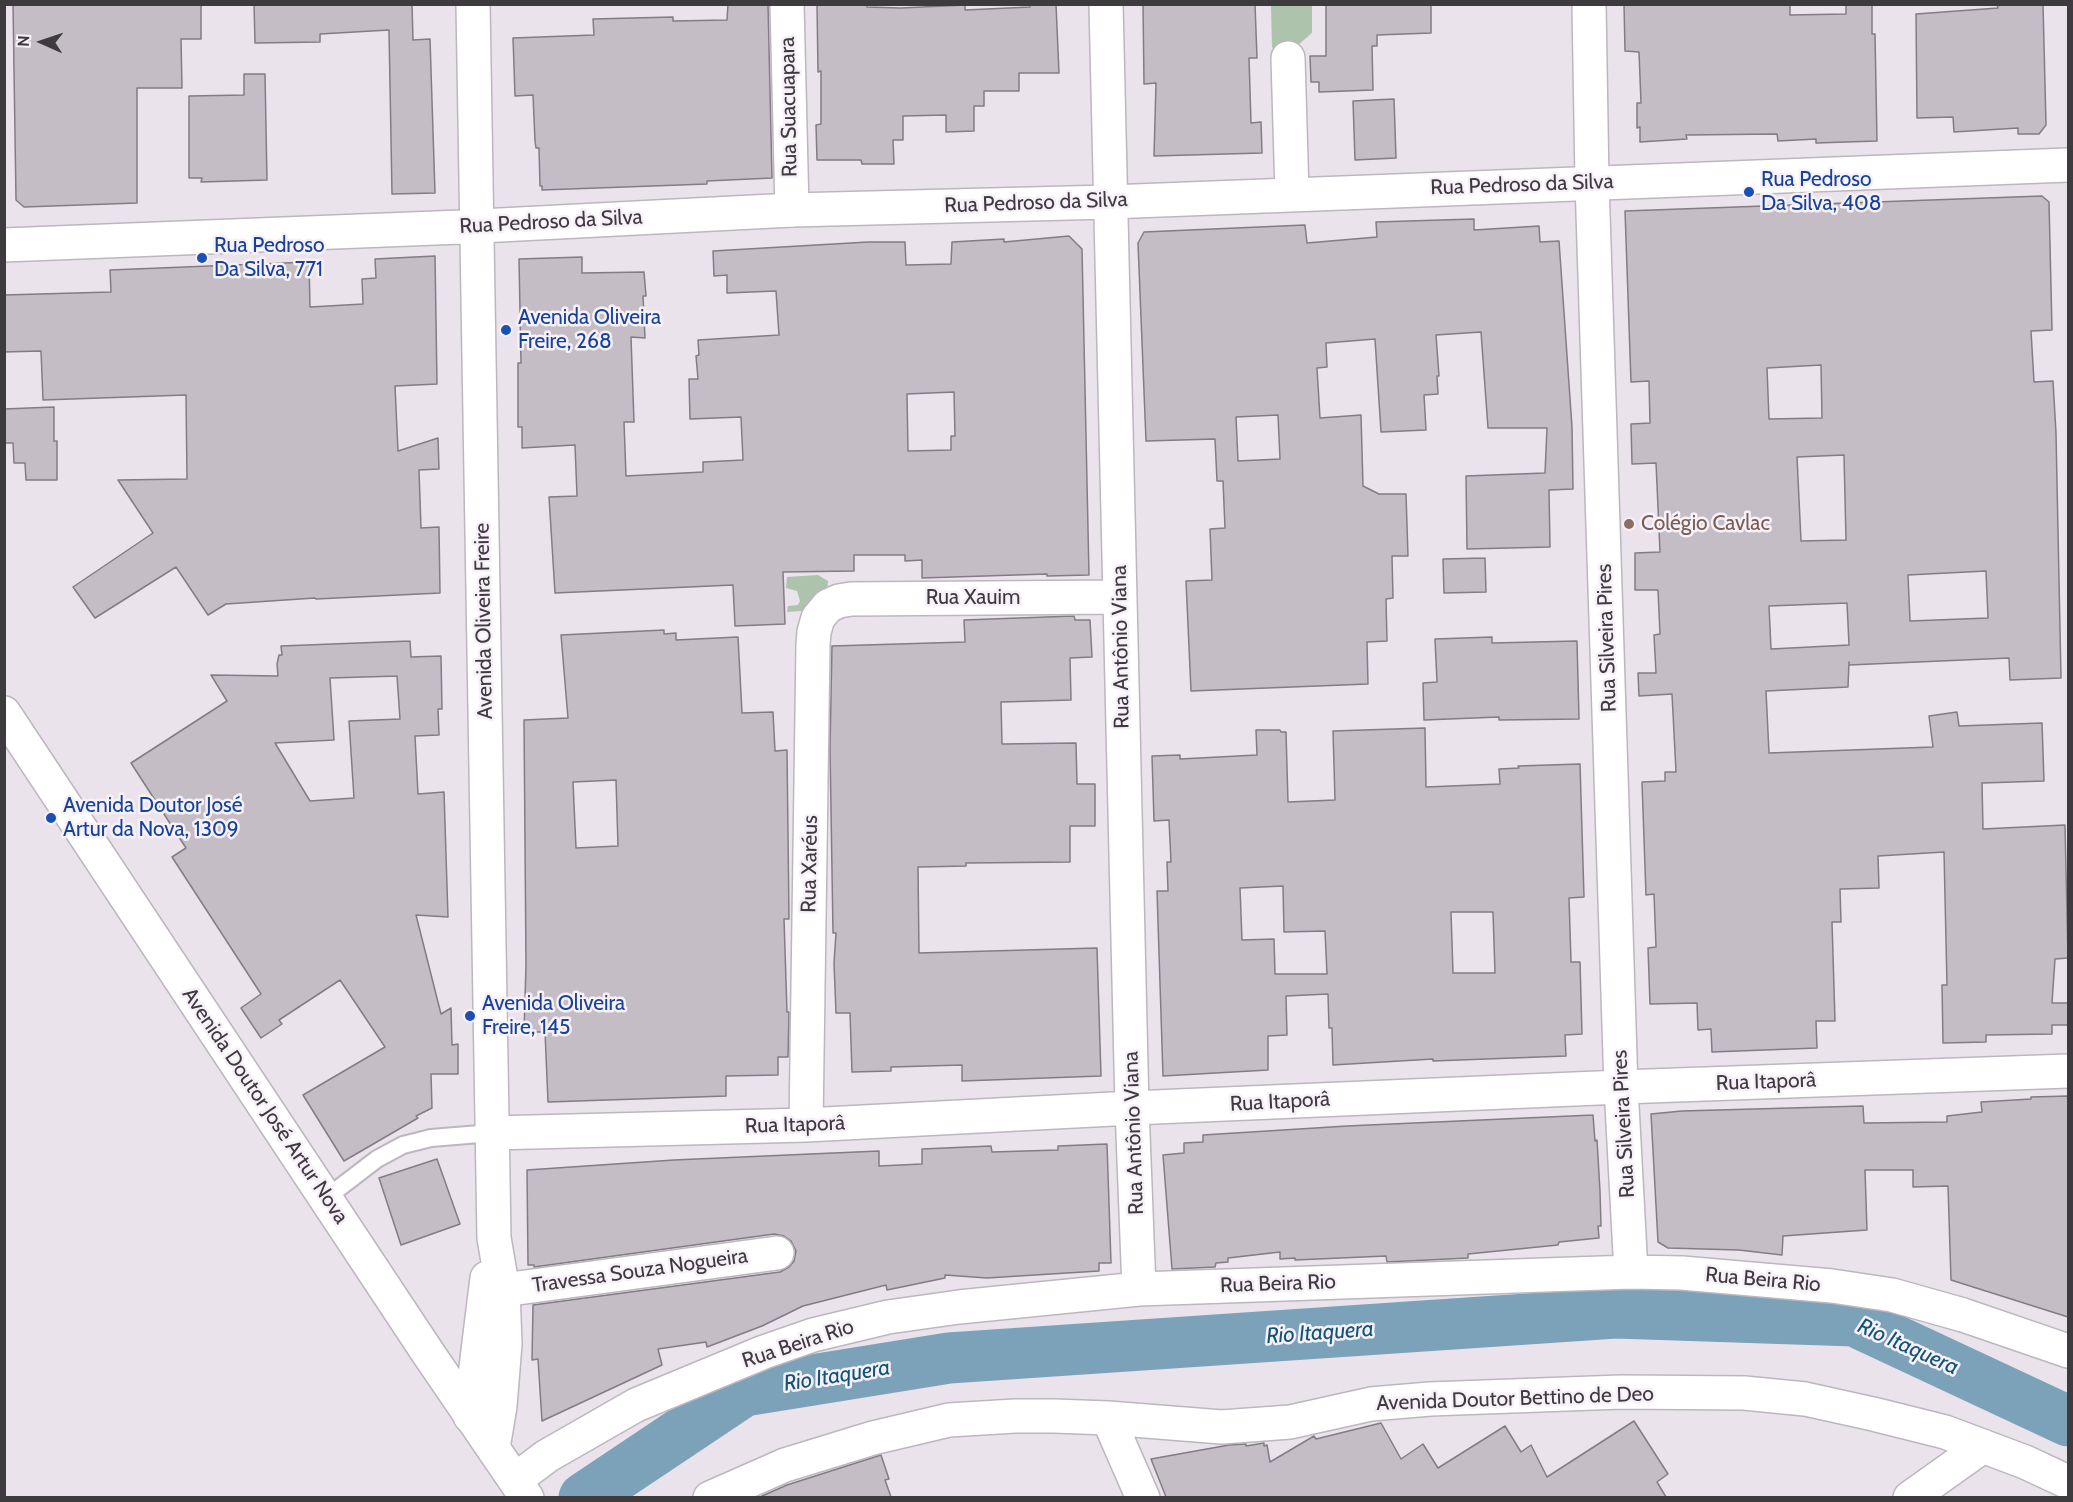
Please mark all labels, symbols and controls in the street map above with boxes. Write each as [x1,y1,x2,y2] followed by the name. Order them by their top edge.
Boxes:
[12,12,72,72] north arrow
[14,35,33,47] text: N
[775,37,803,177] street label: Rua Suacuapara
[1761,167,1881,217] place label: Rua Pedroso Da Silva, 408
[1430,169,1614,201] street label: Rua Pedroso da Silva
[1742,185,1756,199] marker: Rua Pedroso Da Silva, 408
[944,187,1128,219] street label: Rua Pedroso da Silva
[459,205,643,239] street label: Rua Pedroso da Silva
[214,233,325,283] place label: Rua Pedroso Da Silva, 771
[195,251,209,265] marker: Rua Pedroso Da Silva, 771
[518,305,661,355] place label: Avenida Oliveira Freire, 268
[499,323,513,337] marker: Avenida Oliveira Freire, 268
[1641,511,1770,537] place label: Colégio Cavlac
[1622,517,1636,531] marker: Colégio Cavlac
[470,523,498,719] street label: Avenida Oliveira Freire
[1592,563,1622,713] street label: Rua Silveira Pires
[1107,565,1135,729] street label: Rua Antônio Viana
[926,585,1020,611] street label: Rua Xauim
[63,793,242,843] place label: Avenida Doutor José Artur da Nova, 1309
[44,811,58,825] marker: Avenida Doutor José Artur da Nova, 1309
[797,815,823,913] street label: Rua Xaréus
[176,983,354,1229] street label: Avenida Doutor José Artur Nova
[482,991,625,1041] place label: Avenida Oliveira Freire, 145
[463,1009,477,1023] marker: Avenida Oliveira Freire, 145
[1608,1049,1640,1199] street label: Rua Silveira Pires
[1119,1051,1149,1215] street label: Rua Antônio Viana
[1715,1068,1817,1096] street label: Rua Itaporâ
[1229,1087,1331,1117] street label: Rua Itaporâ
[744,1111,846,1139] street label: Rua Itaporâ
[531,1243,749,1299] street label: Travessa Souza Nogueira
[1704,1262,1822,1298] street label: Rua Beira Rio
[1220,1269,1336,1299] street label: Rua Beira Rio
[1854,1313,1962,1381] water label: Rio Itaquera
[739,1314,857,1374] street label: Rua Beira Rio
[1265,1316,1375,1350] water label: Rio Itaquera
[782,1355,892,1397] water label: Rio Itaquera
[1376,1382,1654,1416] street label: Avenida Doutor Bettino de Deo

